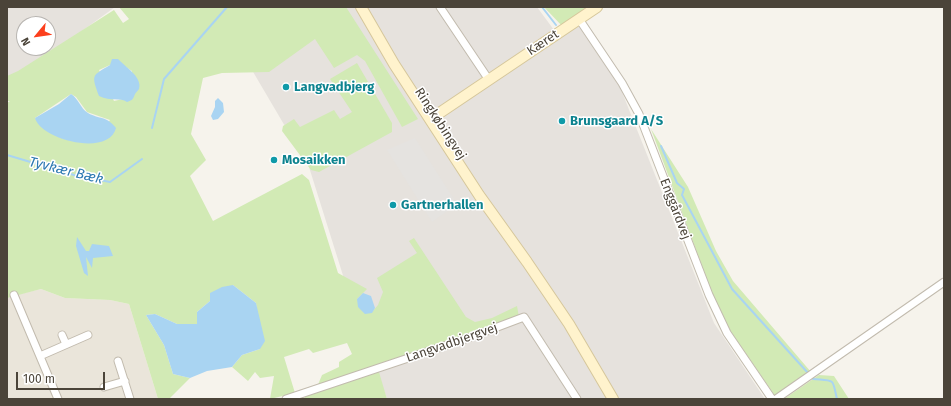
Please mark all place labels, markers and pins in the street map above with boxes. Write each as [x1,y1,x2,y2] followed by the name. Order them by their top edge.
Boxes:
[294,79,374,95] place label: Langvadbjerg
[281,82,291,92] marker: Langvadbjerg
[570,113,663,129] place label: Brunsgaard A/S
[557,116,567,126] marker: Brunsgaard A/S
[282,152,346,168] place label: Mosaikken
[269,155,279,165] marker: Mosaikken
[401,197,483,213] place label: Gartnerhallen
[388,200,398,210] marker: Gartnerhallen

